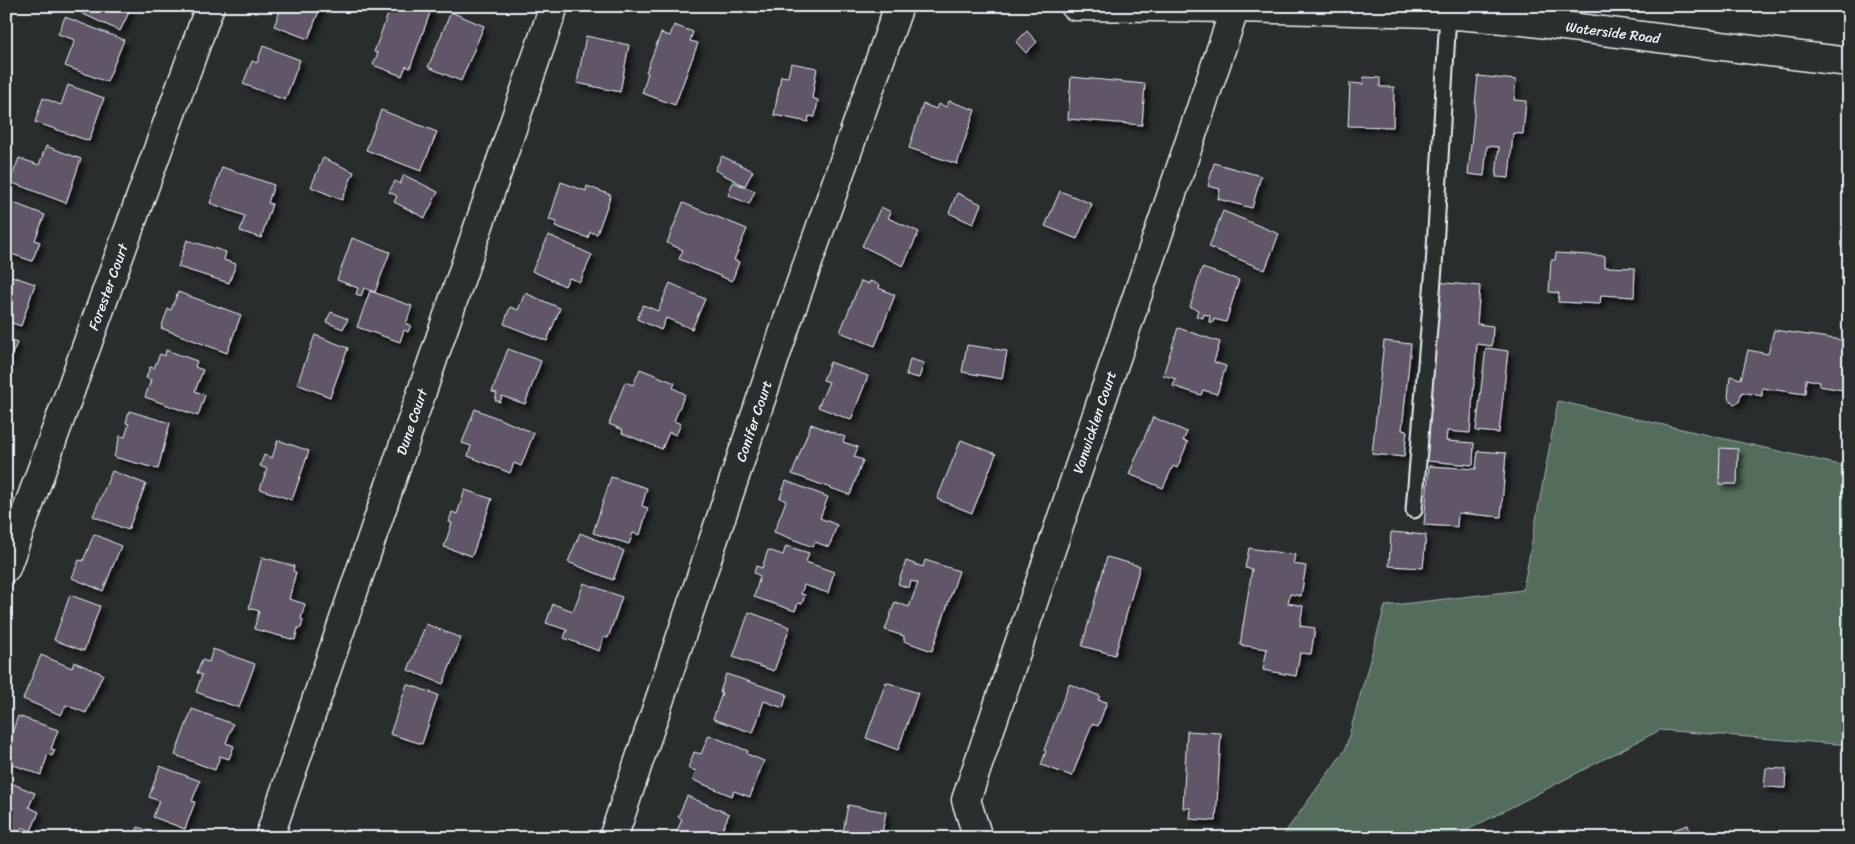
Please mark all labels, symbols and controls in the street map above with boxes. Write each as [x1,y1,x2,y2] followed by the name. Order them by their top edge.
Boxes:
[1564,14,1663,51] street label: Waterside Road
[81,239,136,334] street label: Forester Court
[1065,367,1123,477] street label: Vanwicklen Court
[728,377,779,465] street label: Conifer Court
[389,384,435,458] street label: Dune Court

